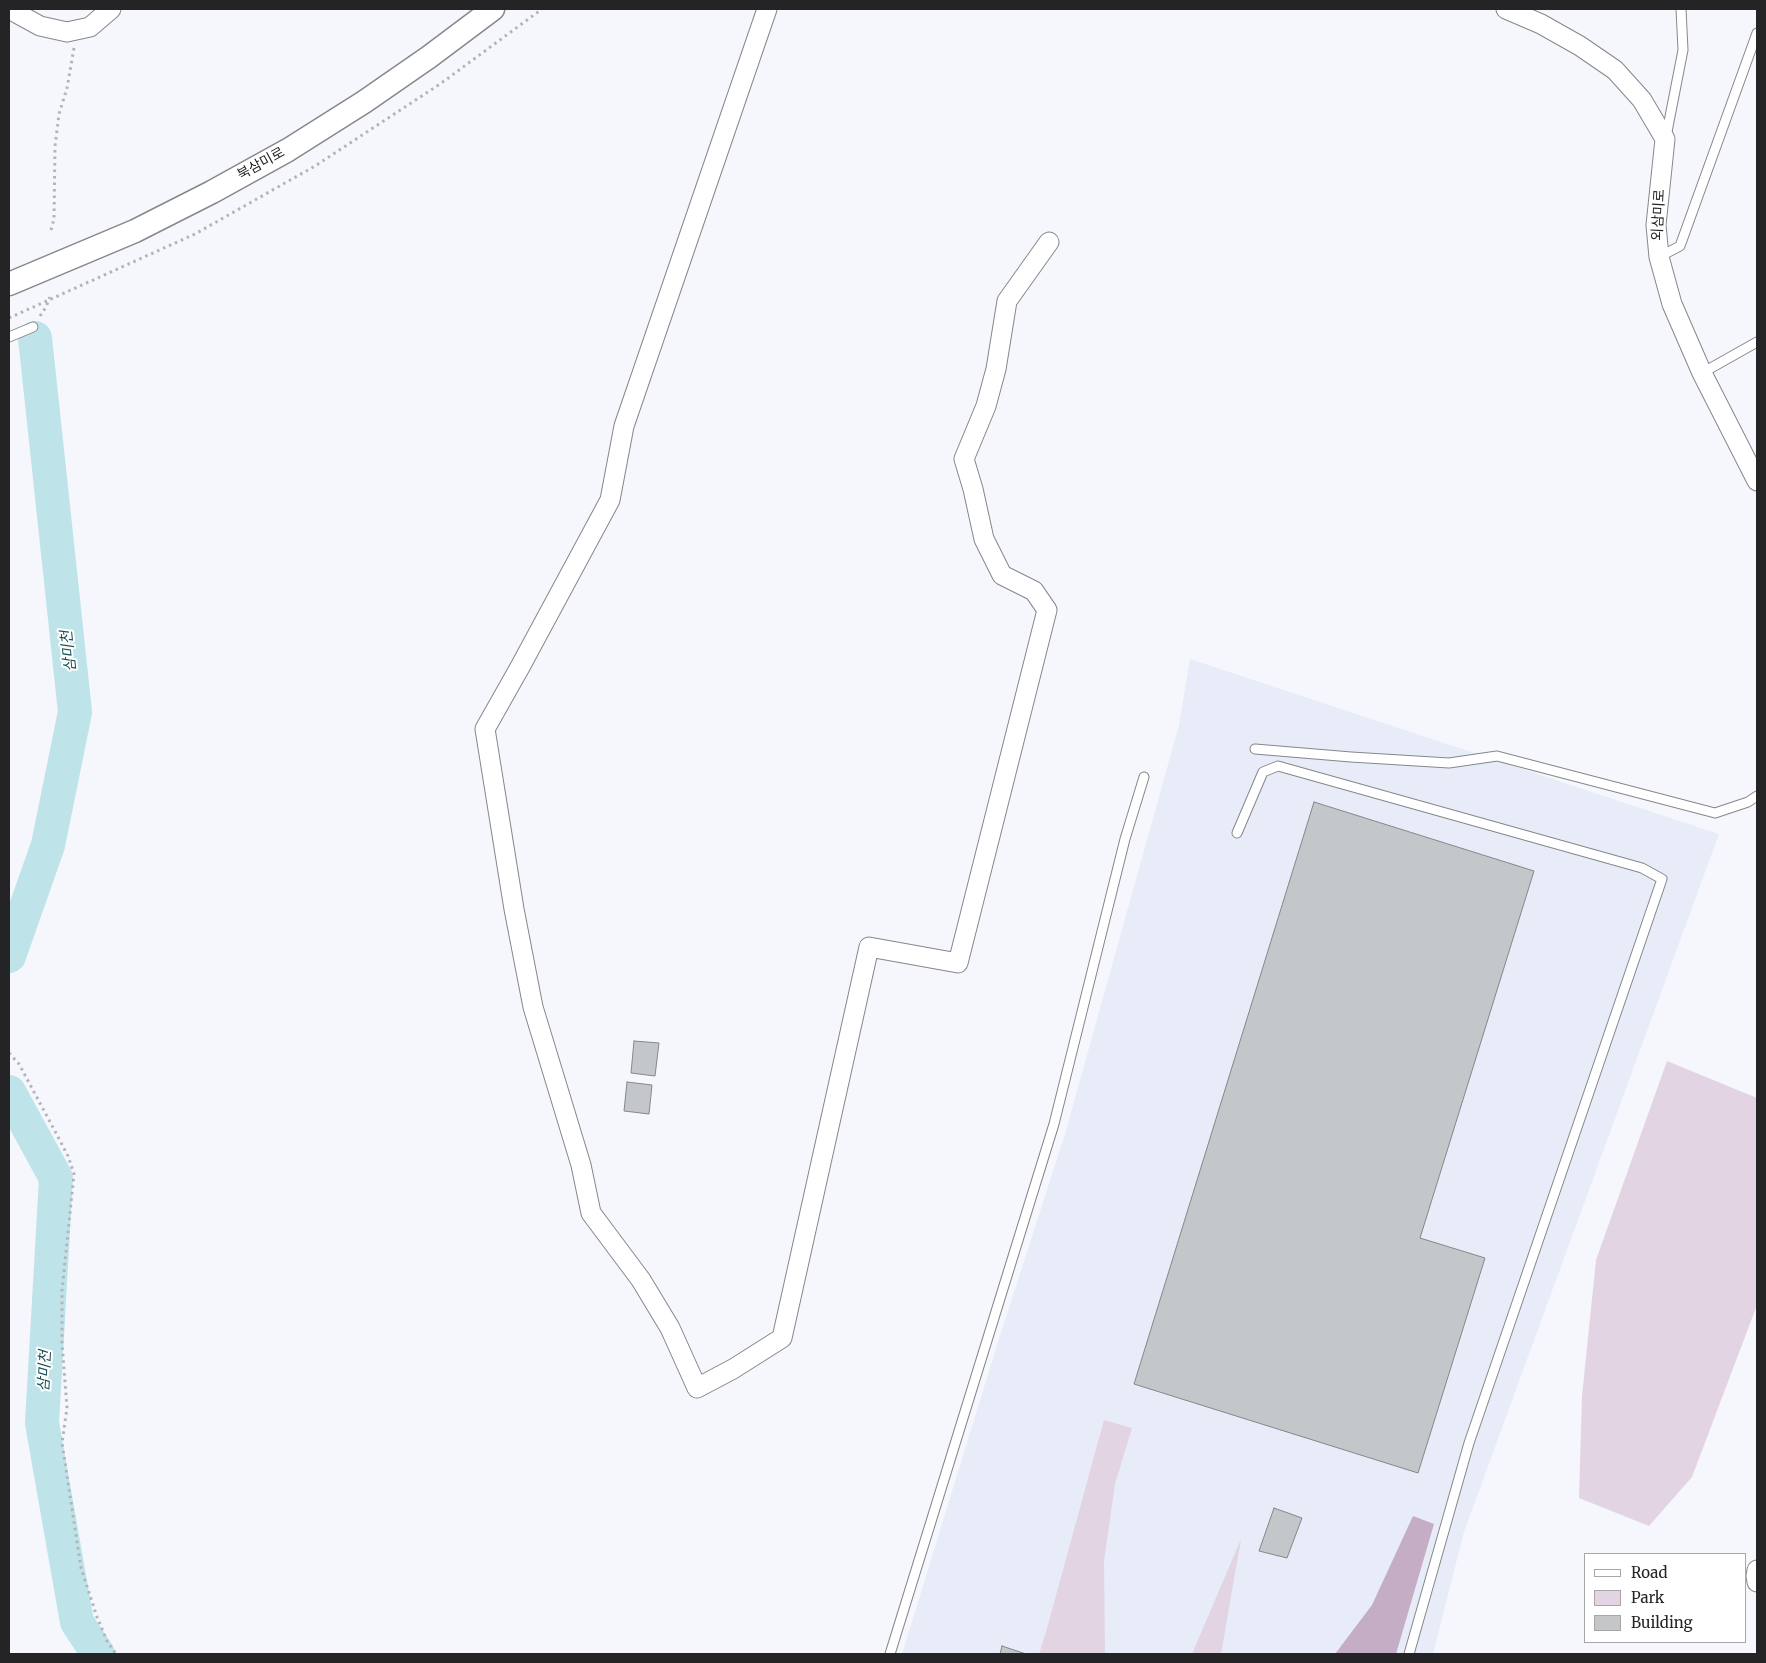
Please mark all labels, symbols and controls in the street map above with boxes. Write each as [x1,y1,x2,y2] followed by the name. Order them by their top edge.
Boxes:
[234,144,288,184] street label: 북삼미로
[1649,189,1669,241] street label: 외삼미로
[58,629,80,673] water label: 삼미천
[35,1350,55,1392] water label: 삼미천
[1584,1553,1746,1643] legend
[1631,1563,1667,1582] text: Road
[1631,1588,1664,1607] text: Park
[1631,1613,1693,1632] text: Building

